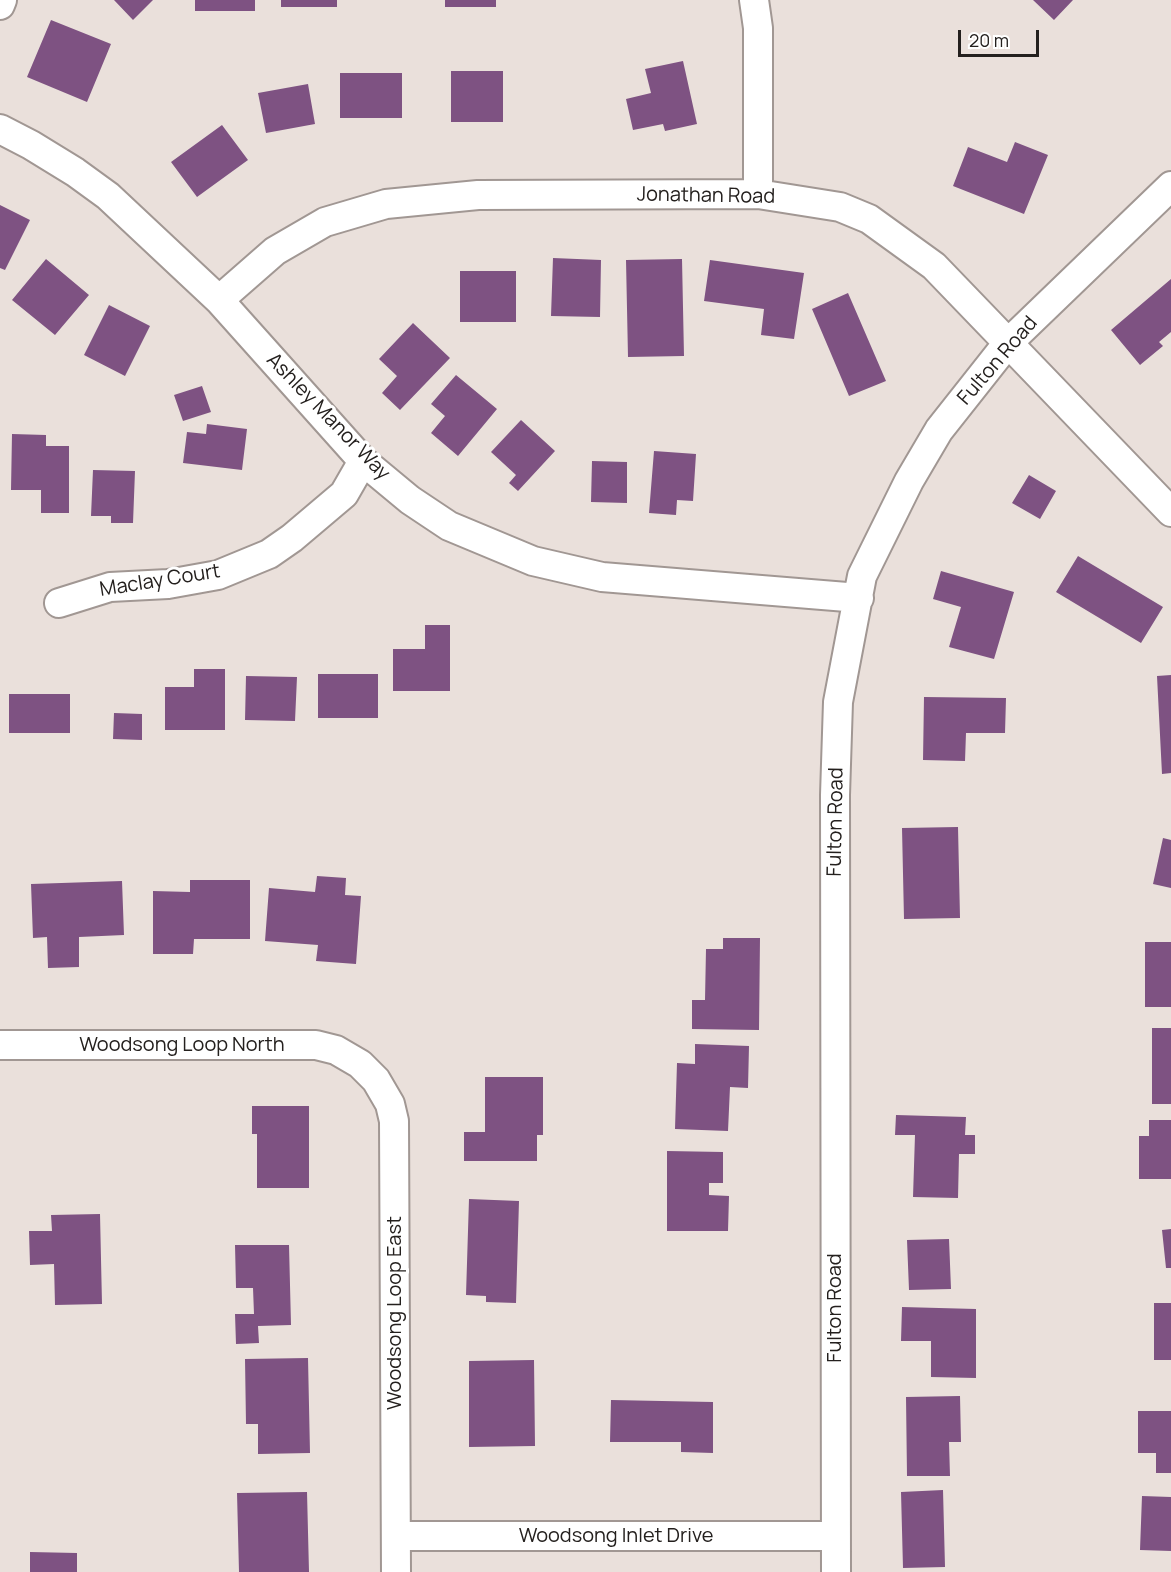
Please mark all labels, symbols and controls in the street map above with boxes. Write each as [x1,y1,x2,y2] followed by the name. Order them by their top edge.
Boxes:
[961,18,1042,56] scale bar
[969,28,1009,52] text: 20 m
[637,183,775,209] street label: Jonathan Road
[953,312,1043,410] street label: Fulton Road
[261,348,395,486] street label: Ashley Manor Way
[98,560,222,602] street label: Maclay Court
[823,767,849,877] street label: Fulton Road
[79,1033,285,1057] street label: Woodsong Loop North
[383,1216,407,1410] street label: Woodsong Loop East
[823,1253,847,1363] street label: Fulton Road
[519,1524,713,1548] street label: Woodsong Inlet Drive

